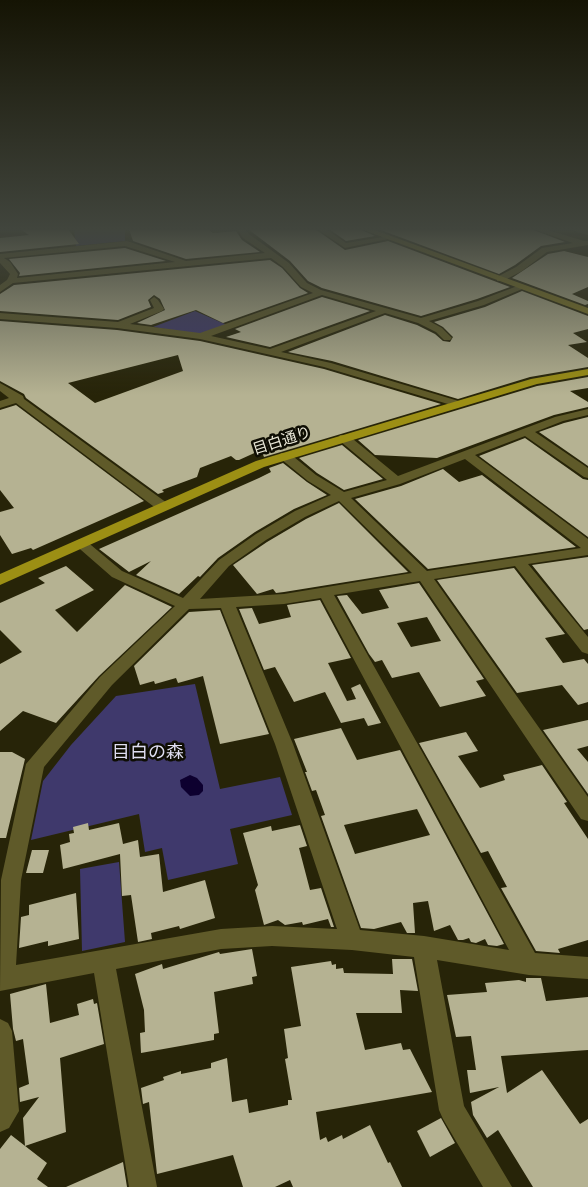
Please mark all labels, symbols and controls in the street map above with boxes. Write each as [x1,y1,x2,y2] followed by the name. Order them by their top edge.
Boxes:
[251,423,313,459] street label: 目白通り
[112,742,184,764] park label: 目白の森

